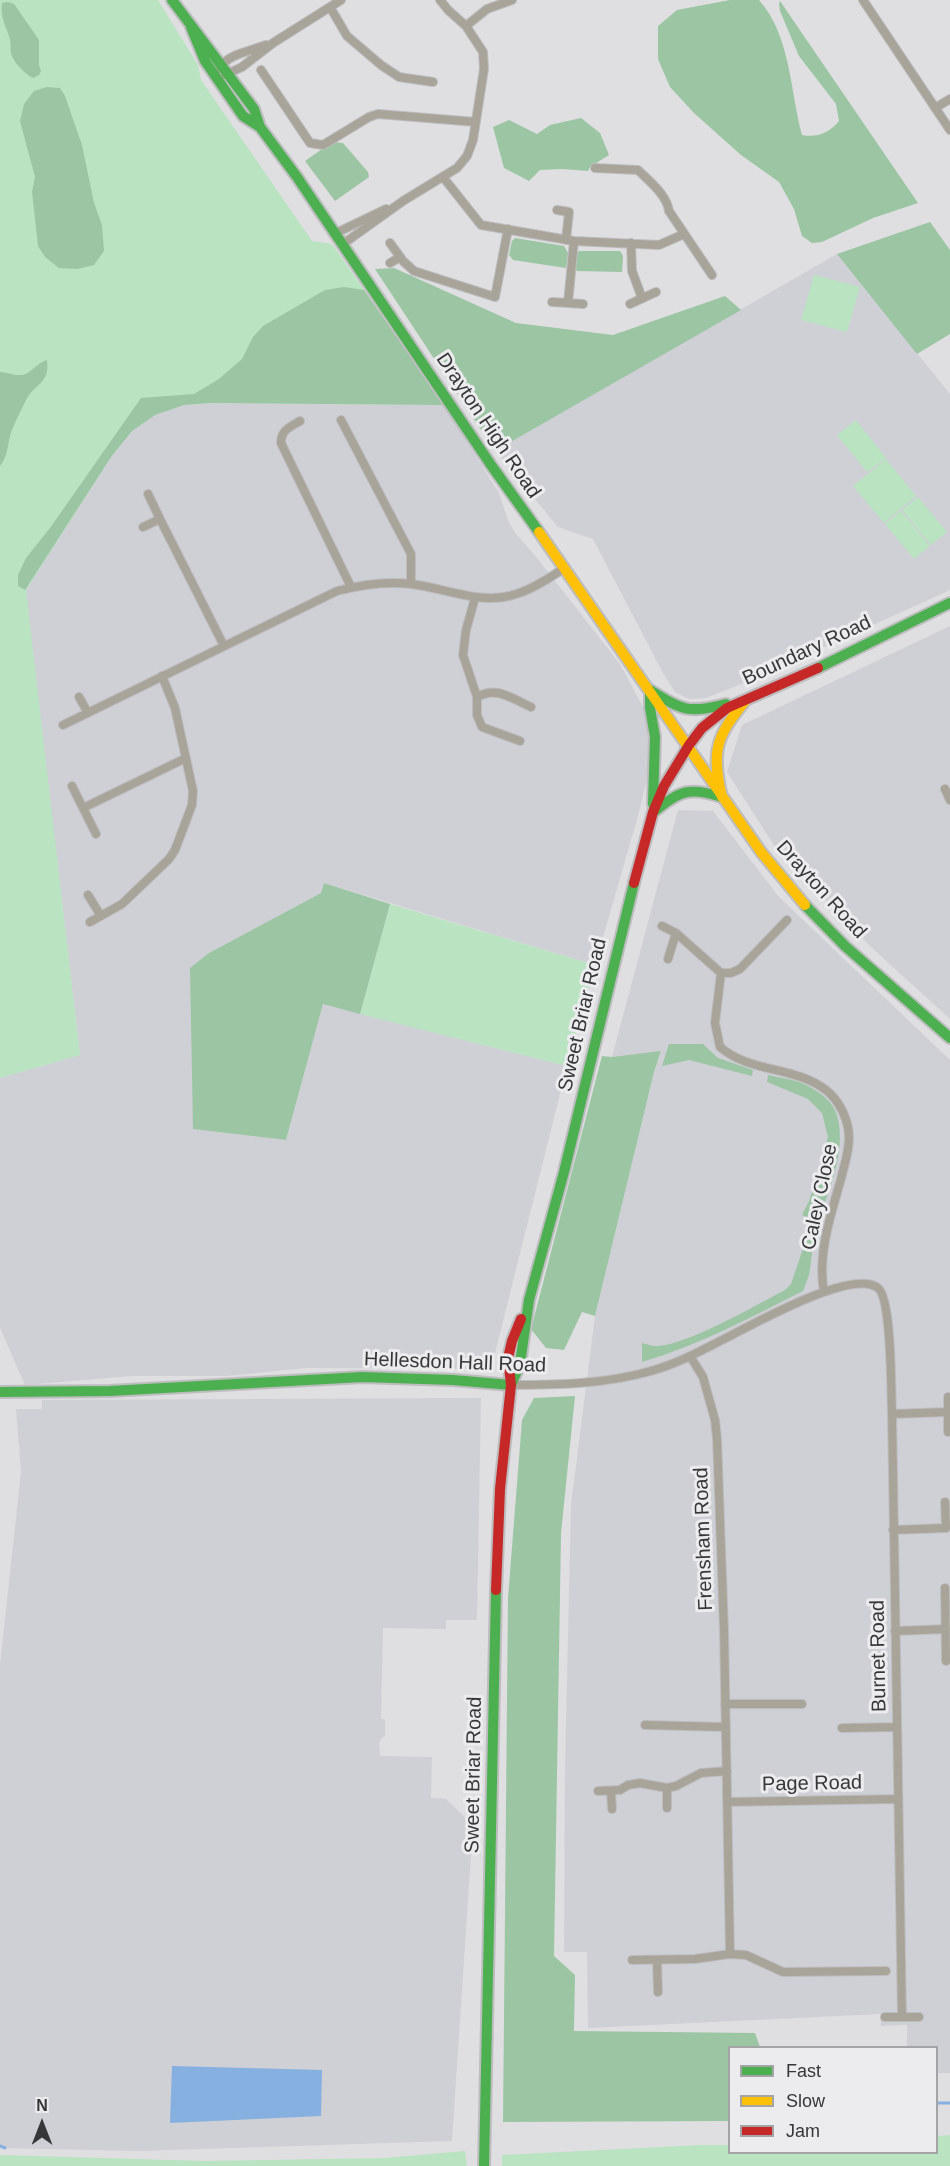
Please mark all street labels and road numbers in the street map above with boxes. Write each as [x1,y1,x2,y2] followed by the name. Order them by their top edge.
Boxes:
[430,349,546,503] street label: Drayton High Road
[739,611,875,691] street label: Boundary Road
[771,836,871,944] street label: Drayton Road
[554,936,612,1094] street label: Sweet Briar Road
[797,1142,843,1252] street label: Caley Close
[363,1348,547,1378] street label: Hellesdon Hall Road
[690,1467,718,1611] street label: Frensham Road
[866,1600,892,1712] street label: Burnet Road
[461,1696,487,1854] street label: Sweet Briar Road
[762,1771,862,1797] street label: Page Road

